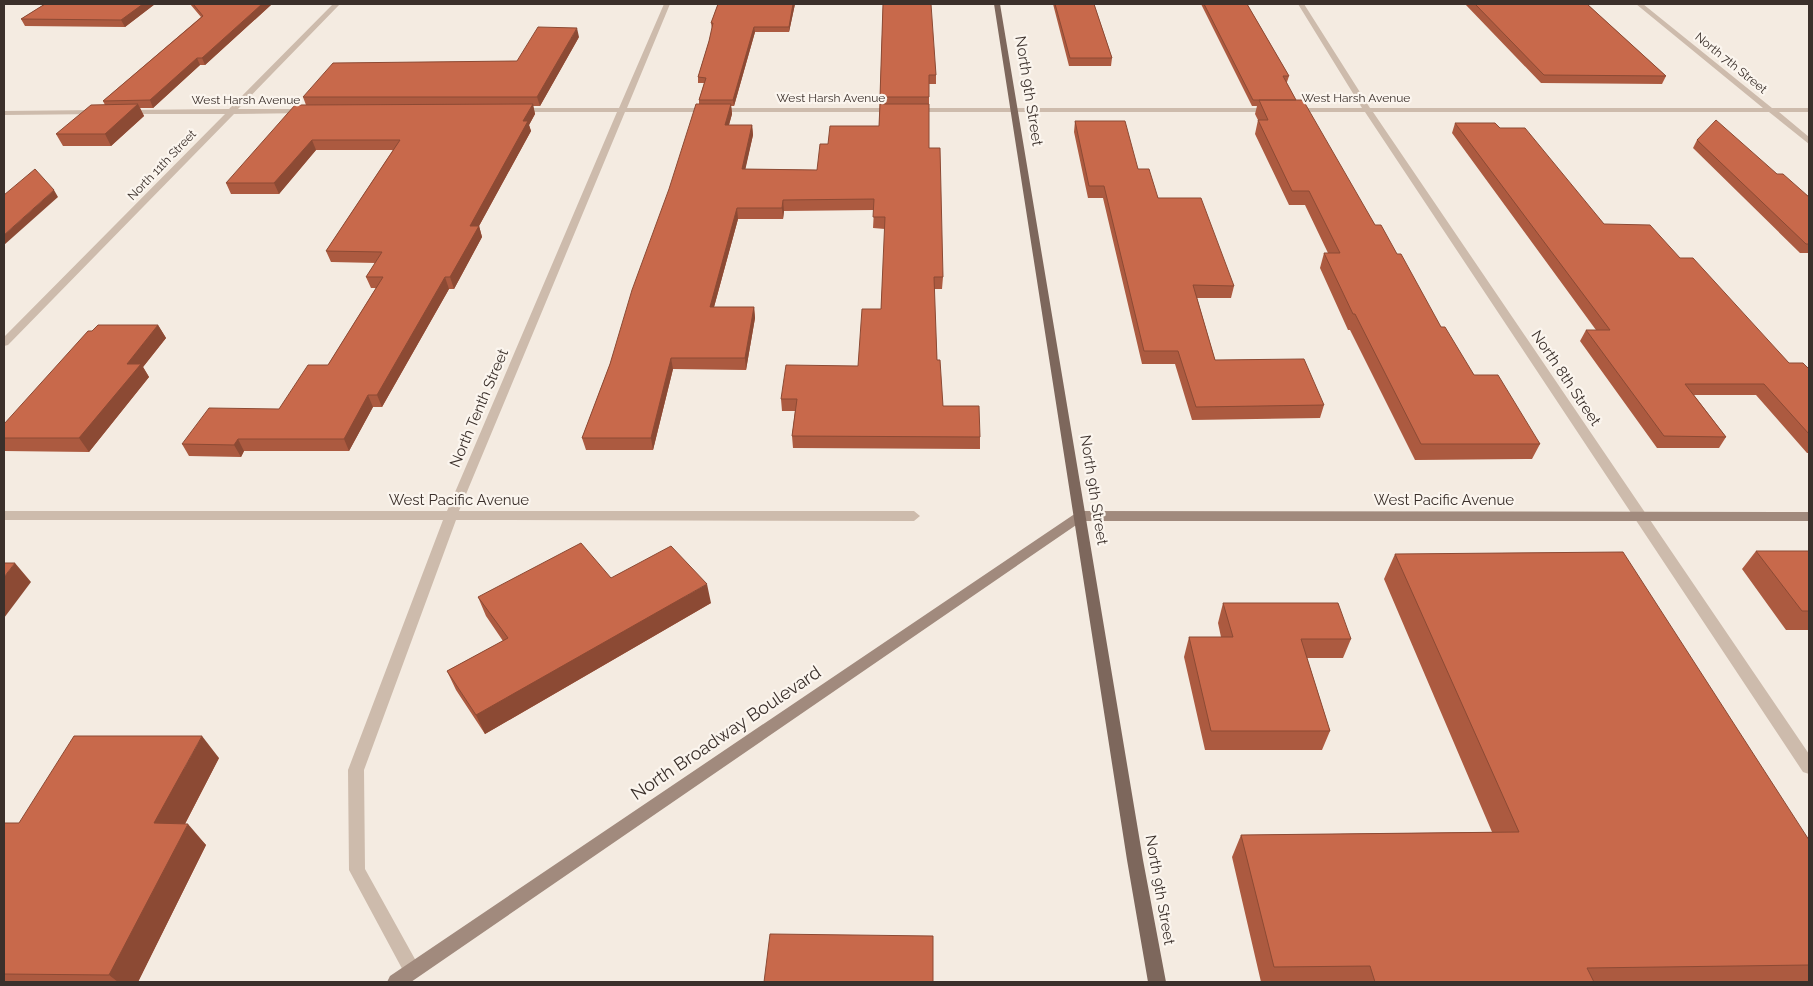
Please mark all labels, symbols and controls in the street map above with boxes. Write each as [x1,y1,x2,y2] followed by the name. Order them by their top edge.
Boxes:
[1692,30,1770,96] street label: North 7th Street
[1011,35,1047,147] street label: North 9th Street
[777,91,885,105] street label: West Harsh Avenue
[1302,91,1410,105] street label: West Harsh Avenue
[192,93,300,107] street label: West Harsh Avenue
[125,127,199,203] street label: North 11th Street
[1527,327,1605,429] street label: North 8th Street
[446,346,512,470] street label: North Tenth Street
[1076,434,1112,546] street label: North 9th Street
[389,491,529,509] street label: West Pacific Avenue
[1374,491,1514,509] street label: West Pacific Avenue
[627,661,825,804] street label: North Broadway Boulevard
[1141,834,1179,946] street label: North 9th Street

